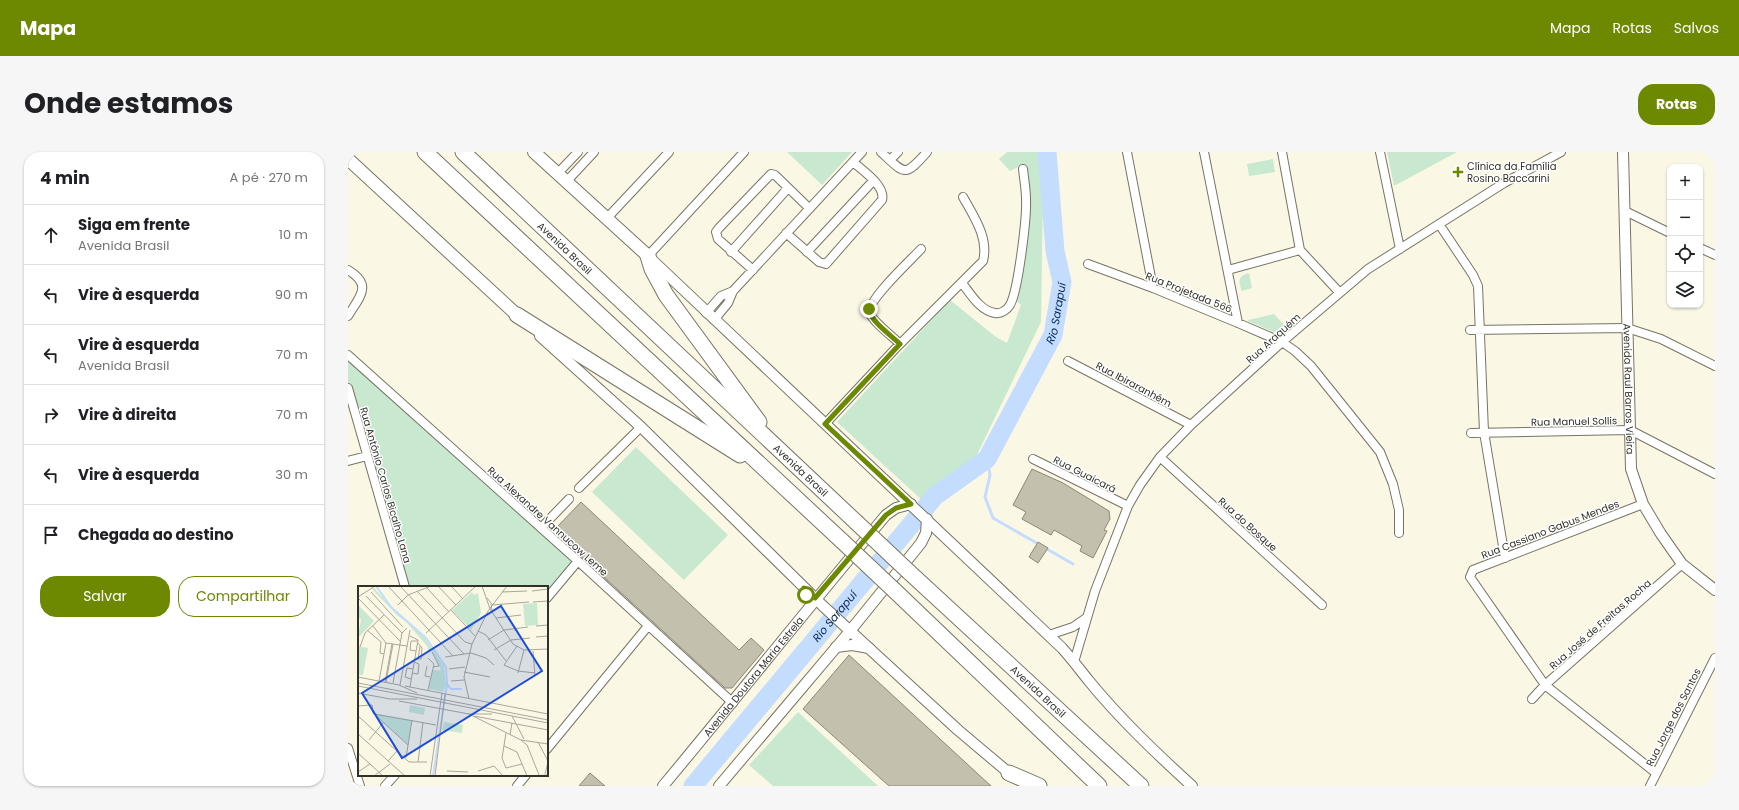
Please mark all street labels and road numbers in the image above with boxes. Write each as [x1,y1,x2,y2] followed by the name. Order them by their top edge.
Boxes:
[534,219,595,278] street label: Avenida Brasil
[1143,268,1234,317] street label: Rua Projetada 566
[1243,310,1304,367] street label: Rua Araquém
[1619,323,1638,455] street label: Avenida Raul Barros Vieira
[1093,358,1174,411] street label: Rua Ibiraranhém
[356,405,415,565] street label: Rua Antônio Carlos Bicalho Lana
[1531,413,1617,430] street label: Rua Manuel Sollis
[770,441,831,500] street label: Avenida Brasil
[1051,452,1119,497] street label: Rua Guaicará
[484,463,611,580] street label: Rua Alexandre Vannucow Leme
[1215,494,1280,555] street label: Rua do Bosque
[1479,496,1621,563] street label: Rua Cassiano Gabus Mendes
[1546,576,1655,673] street label: Rua José de Freitas Rocha
[700,613,807,740] street label: Avenida Doutora Maria Estrela
[1007,662,1069,721] street label: Avenida Brasil
[1642,666,1705,769] street label: Rua Jorge dos Santos

